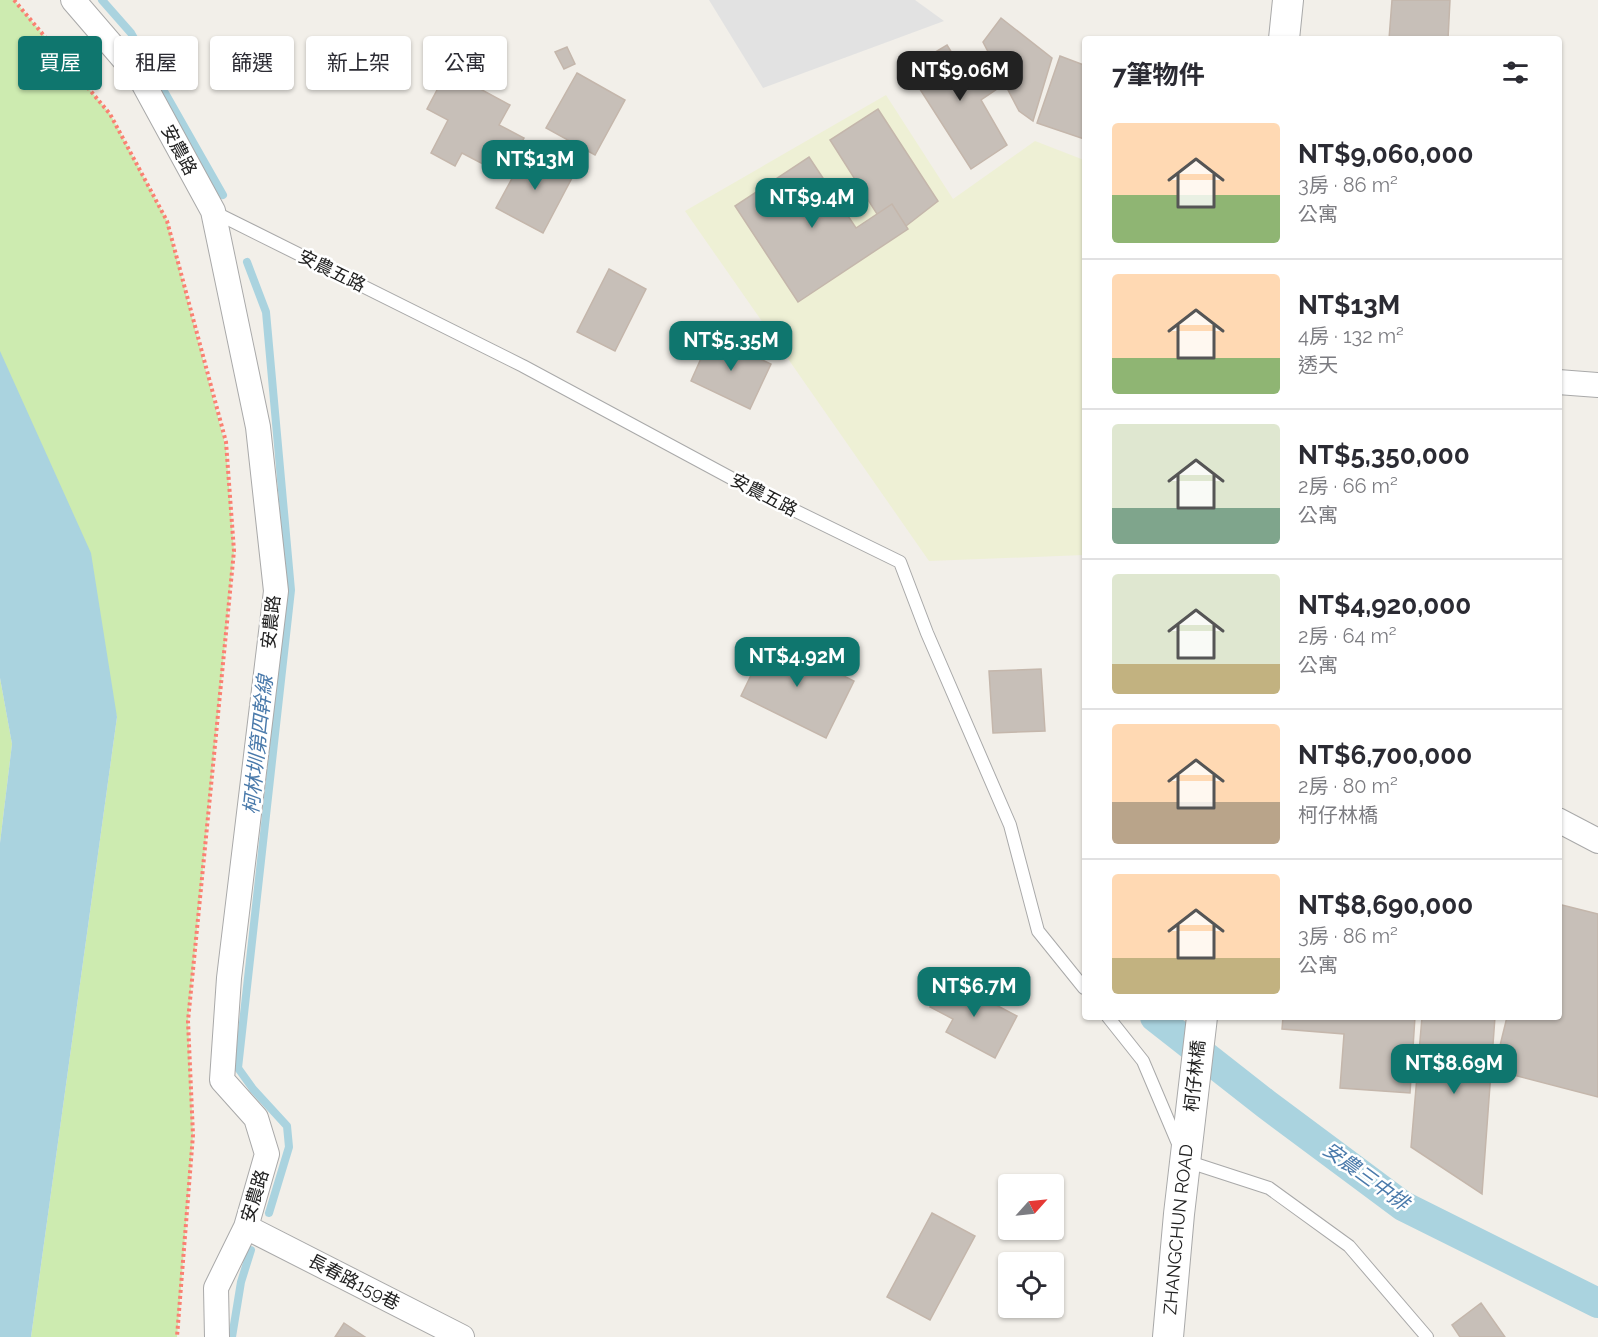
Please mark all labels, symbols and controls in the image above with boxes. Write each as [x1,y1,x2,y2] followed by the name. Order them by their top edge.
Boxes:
[18,36,102,90] chip: 買屋
[114,36,198,90] chip: 租屋
[210,36,294,90] chip: 篩選
[306,36,411,90] chip: 新上架
[423,36,507,90] chip: 公寓
[898,51,1022,102] pin: NT$9.06M
[1499,56,1532,89] icon: filters
[911,58,1009,82] text: NT$9.06M
[1112,60,1205,90] text: 7筆物件
[157,121,201,179] street label: 安農路
[1298,139,1473,169] text: NT$9,060,000
[486,140,584,191] pin: NT$13M
[496,147,574,171] text: NT$13M
[1160,147,1232,219] icon: home
[1298,173,1398,197] text: 3房 · 86 m²
[757,178,867,229] pin: NT$9.4M
[769,185,855,209] text: NT$9.4M
[1298,202,1338,226] text: 公寓
[295,245,369,296] street label: 安農五路
[1298,290,1400,320] text: NT$13M
[1160,298,1232,370] icon: home
[669,321,793,372] pin: NT$5.35M
[1298,324,1404,348] text: 4房 · 132 m²
[683,328,779,352] text: NT$5.35M
[1298,353,1338,377] text: 透天
[1298,440,1470,470] text: NT$5,350,000
[1160,448,1232,520] icon: home
[727,469,801,520] street label: 安農五路
[1298,474,1398,498] text: 2房 · 66 m²
[1298,503,1338,527] text: 公寓
[1298,590,1471,620] text: NT$4,920,000
[257,594,284,650] street label: 安農路
[1160,598,1232,670] icon: home
[1298,624,1397,648] text: 2房 · 64 m²
[735,637,859,688] pin: NT$4.92M
[749,644,845,668] text: NT$4.92M
[1298,653,1338,677] text: 公寓
[239,672,277,816] water label: 柯林圳第四幹線
[1298,740,1472,770] text: NT$6,700,000
[1160,748,1232,820] icon: home
[1298,774,1398,798] text: 2房 · 80 m²
[1298,803,1378,827] text: 柯仔林橋
[1298,890,1473,920] text: NT$8,690,000
[1160,898,1232,970] icon: home
[1298,924,1398,948] text: 3房 · 86 m²
[1298,953,1338,977] text: 公寓
[919,967,1029,1018] pin: NT$6.7M
[931,974,1017,998] text: NT$6.7M
[1180,1039,1209,1113] street label: 柯仔林橋
[1392,1044,1516,1095] pin: NT$8.69M
[1405,1051,1503,1075] text: NT$8.69M
[1318,1137,1416,1217] water label: 安農三中排
[1159,1143,1197,1316] street label: ZHANGCHUN ROAD
[237,1167,272,1225] street label: 安農路
[998,1174,1064,1240] north arrow
[998,1174,1064,1318] map controls
[305,1249,404,1314] street label: 長春路159巷
[998,1252,1064,1318] button: locate

